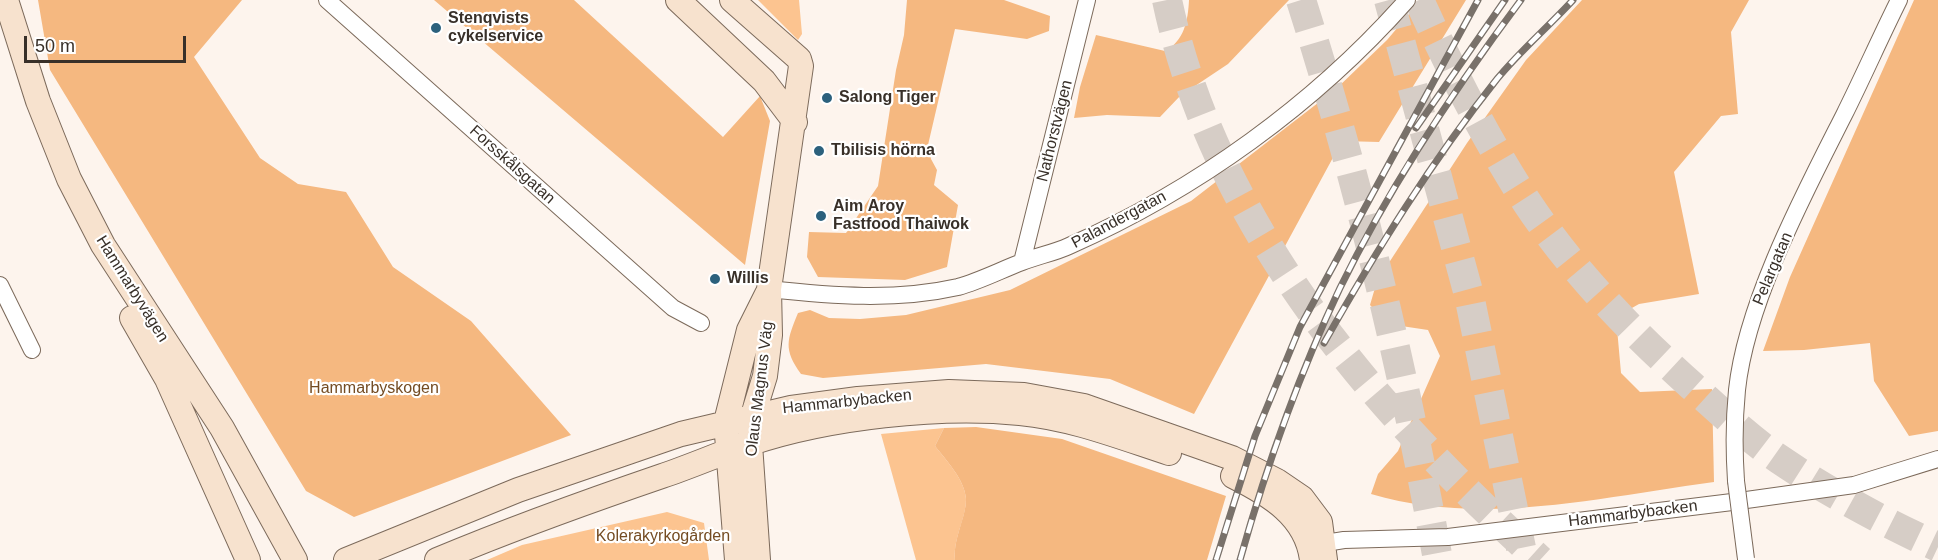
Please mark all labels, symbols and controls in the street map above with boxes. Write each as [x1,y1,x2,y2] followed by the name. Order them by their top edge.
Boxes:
[448,9,543,47] place label: Stenqvists cykelservice
[429,21,443,35] marker: Stenqvists cykelservice
[27,24,189,62] scale bar
[35,36,75,56] text: 50 m
[1033,78,1077,184] street label: Nathorstvägen
[839,88,936,108] place label: Salong Tiger
[820,91,834,105] marker: Salong Tiger
[465,122,559,208] street label: Forsskålsgatan
[831,141,935,161] place label: Tbilisis hörna
[812,144,826,158] marker: Tbilisis hörna
[1069,187,1169,253] street label: Palandergatan
[833,197,969,235] place label: Aim Aroy Fastfood Thaiwok
[814,209,828,223] marker: Aim Aroy Fastfood Thaiwok
[1749,230,1797,308] street label: Pelargatan
[92,232,172,346] street label: Hammarbyvägen
[727,269,769,289] place label: Willis
[708,272,722,286] marker: Willis
[742,320,778,458] street label: Olaus Magnus Väg
[309,379,439,399] park label: Hammarbyskogen
[781,386,913,418] street label: Hammarbybacken
[1567,497,1699,531] street label: Hammarbybacken
[596,527,730,547] park label: Kolerakyrkogården

